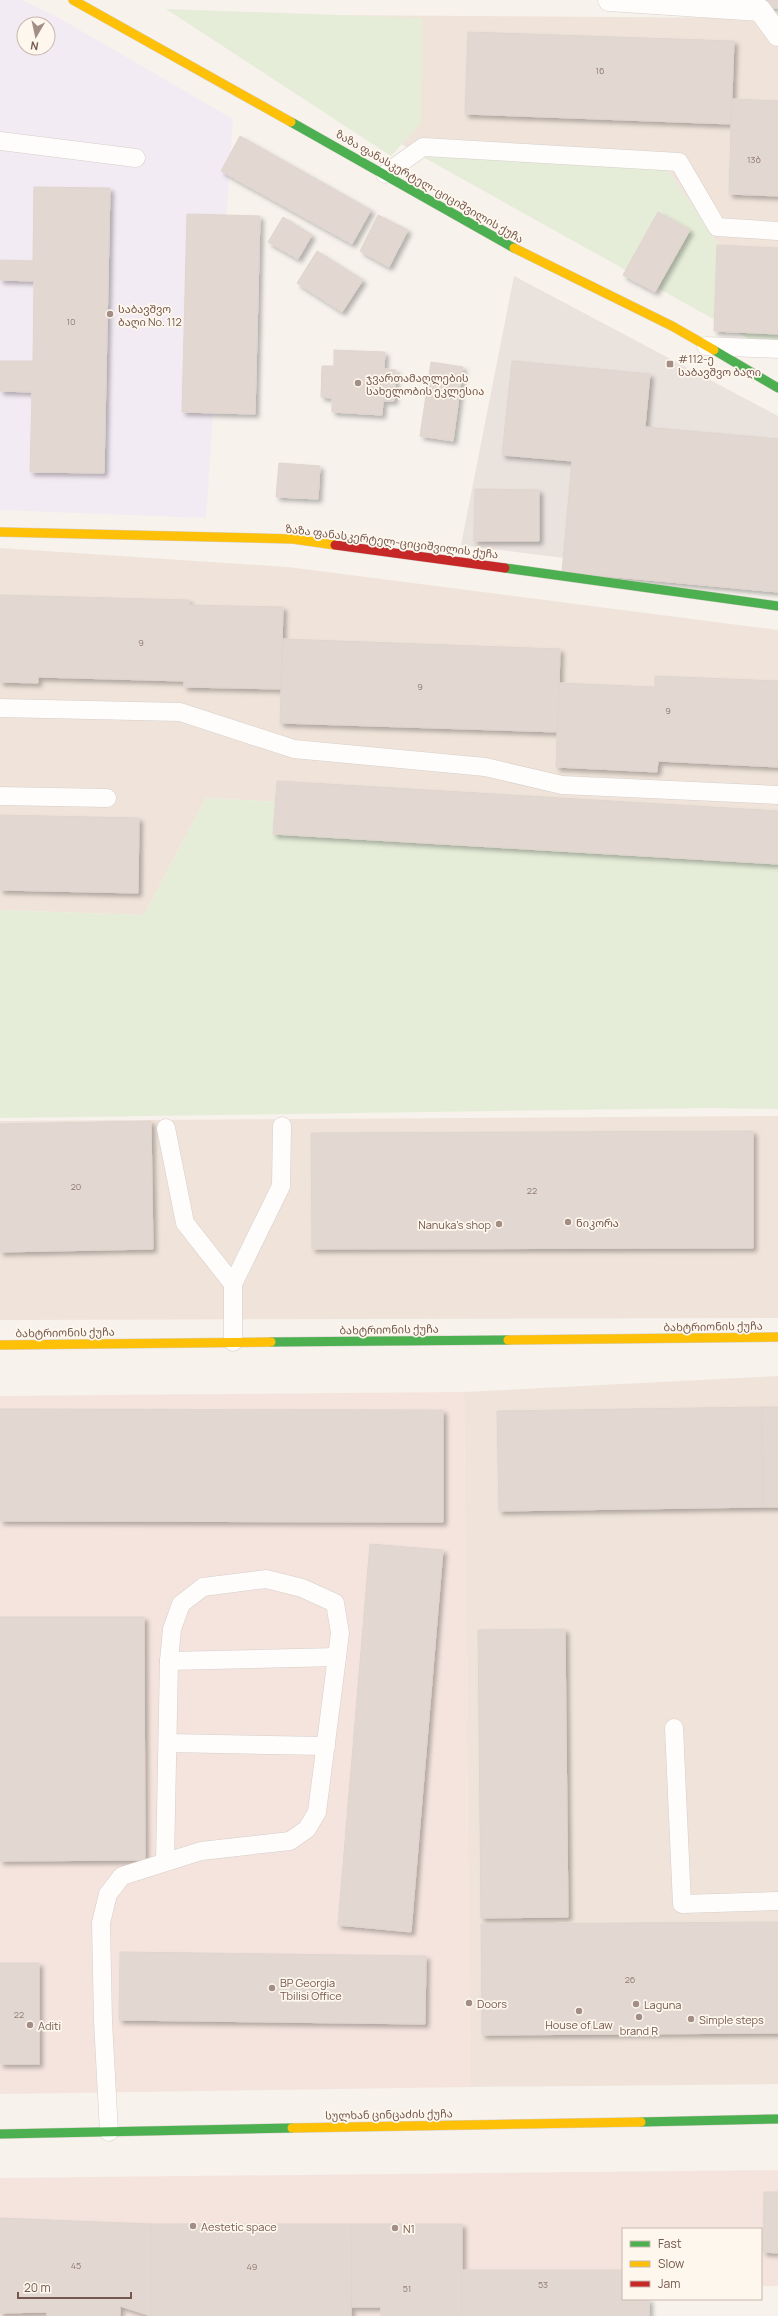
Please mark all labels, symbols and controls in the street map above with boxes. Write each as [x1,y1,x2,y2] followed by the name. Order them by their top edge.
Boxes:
[16,16,56,56] north arrow
[29,38,39,54] text: N
[595,64,605,77] house number: 16
[333,126,527,246] street label: ზაზა ფანასკერტელ-ციციშვილის ქუჩა
[747,153,761,166] house number: 13ბ
[118,301,182,329] place label: საბავშვო ბაღი No. 112
[105,309,115,319] marker: საბავშვო ბაღი No. 112
[67,315,76,328] house number: 10
[678,351,761,379] place label: #112-ე საბავშვო ბაღი
[665,359,675,369] marker: #112-ე საბავშვო ბაღი
[366,370,484,398] place label: ჯვართამაღლების სახელობის ეკლესია
[353,378,363,388] marker: ჯვართამაღლების სახელობის ეკლესია
[285,520,499,562] street label: ზაზა ფანასკერტელ-ციციშვილის ქუჩა
[138,636,144,649] house number: 9
[417,680,423,693] house number: 9
[665,704,671,717] house number: 9
[71,1180,81,1193] house number: 20
[527,1184,537,1197] house number: 22
[576,1215,619,1230] place label: ნიკორა
[418,1217,491,1232] place label: Nanuka's shop
[563,1217,573,1227] marker: ნიკორა
[494,1219,504,1229] marker: Nanuka's shop
[663,1318,763,1334] street label: ბახტრიონის ქუჩა
[339,1321,439,1337] street label: ბახტრიონის ქუჩა
[15,1324,115,1340] street label: ბახტრიონის ქუჩა
[625,1973,636,1986] house number: 26
[280,1975,342,2003] place label: BP Georgia Tbilisi Office
[267,1983,277,1993] marker: BP Georgia Tbilisi Office
[477,1996,507,2011] place label: Doors
[644,1997,681,2012] place label: Laguna
[464,1998,474,2008] marker: Doors
[631,1999,641,2009] marker: Laguna
[574,2006,584,2016] marker: House of Law
[14,2008,24,2021] house number: 22
[634,2012,644,2022] marker: brand R
[699,2012,764,2027] place label: Simple steps
[686,2014,696,2024] marker: Simple steps
[545,2017,613,2032] place label: House of Law
[38,2018,61,2033] place label: Aditi
[25,2020,35,2030] marker: Aditi
[620,2023,658,2038] place label: brand R
[325,2105,453,2123] street label: სულხან ცინცაძის ქუჩა
[201,2219,277,2234] place label: Aestetic space
[188,2221,198,2231] marker: Aestetic space
[403,2221,415,2236] place label: N1
[390,2223,400,2233] marker: N1
[622,2228,762,2300] legend
[658,2235,682,2252] text: Fast
[658,2255,684,2272] text: Slow
[71,2259,81,2272] house number: 45
[247,2260,257,2273] house number: 49
[18,2274,131,2300] scale bar
[658,2275,680,2292] text: Jam
[538,2278,548,2291] house number: 53
[24,2279,51,2296] text: 20 m
[403,2282,411,2295] house number: 51

